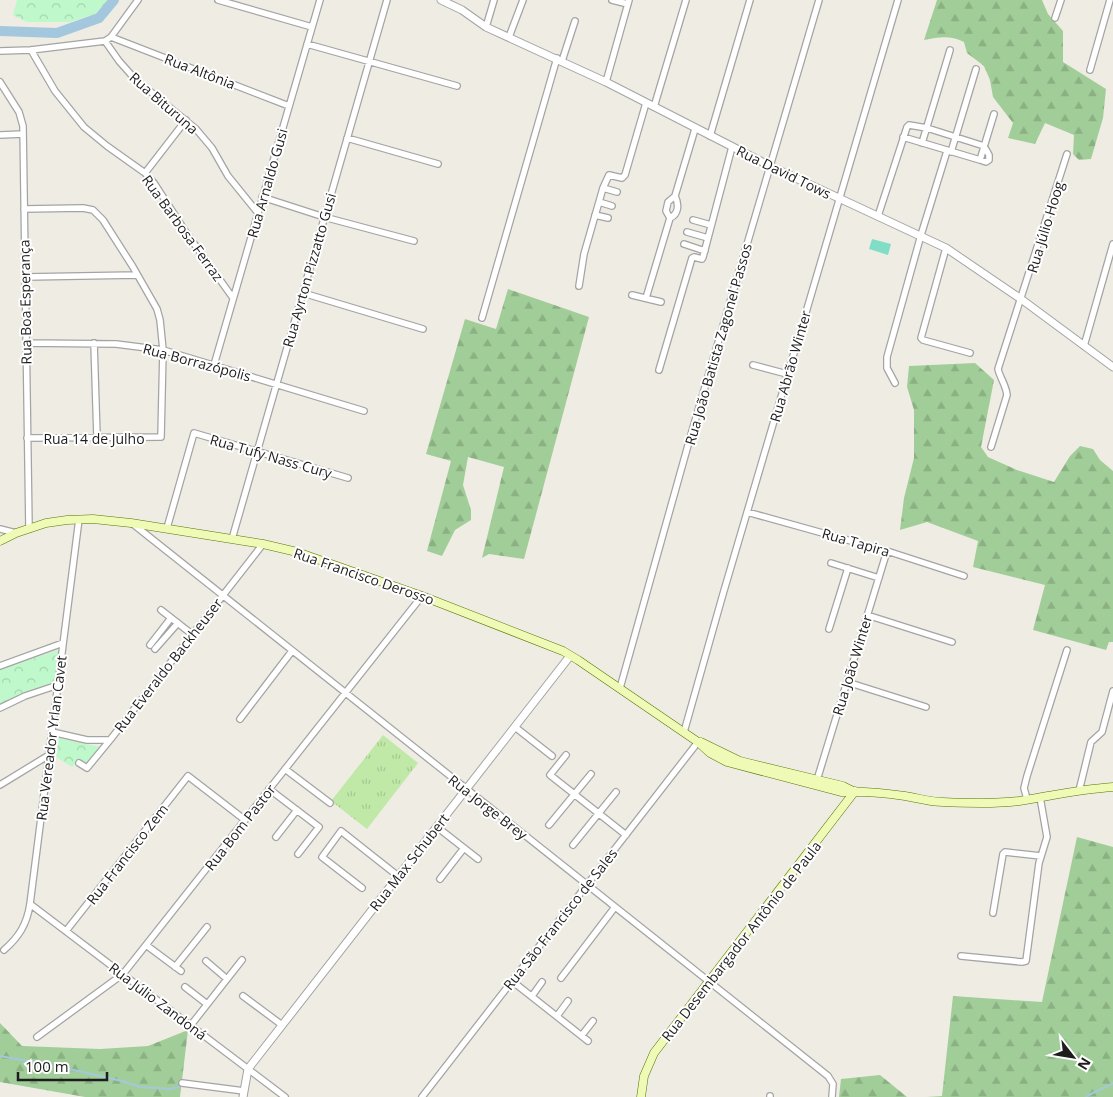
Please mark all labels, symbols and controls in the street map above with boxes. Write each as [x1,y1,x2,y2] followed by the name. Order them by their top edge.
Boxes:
[162,49,238,93] street label: Rua Altônia
[126,68,202,138] street label: Rua Bituruna
[242,126,292,240] street label: Rua Arnaldo Gusi
[734,141,835,203] street label: Rua David Tows
[138,171,228,285] street label: Rua Barbosa Ferraz
[1022,178,1068,275] street label: Rua Júlio Hoog
[278,191,340,349] street label: Rua Ayrton Pizzatto Gusi
[14,239,36,365] street label: Rua Boa Esperança
[680,241,756,447] street label: Rua João Batista Zagonel Passos
[765,308,815,424] street label: Rua Abrão Winter
[141,338,253,386] street label: Rua Borrazópolis
[43,429,145,448] street label: Rua 14 de Julho
[208,430,335,483] street label: Rua Tufy Nass Cury
[820,523,892,561] street label: Rua Tapira
[291,543,437,609] street label: Rua Francisco Derosso
[110,594,226,736] street label: Rua Everaldo Backheuser
[828,612,876,718] street label: Rua João Winter
[31,654,71,822] street label: Rua Vereador Yrlan Cavet
[445,770,532,844] street label: Rua Jorge Brey
[200,780,280,874] street label: Rua Bom Pastor
[82,800,172,908] street label: Rua Francisco Zem
[365,809,453,915] street label: Rua Max Schubert
[657,837,825,1045] street label: Rua Desembargador Antônio de Paula
[499,844,621,994] street label: Rua São Francisco de Sales
[105,958,211,1044] street label: Rua Júlio Zandoná
[1048,1032,1098,1082] north arrow
[18,1050,106,1082] scale bar
[1073,1054,1096,1074] text: N
[25,1056,69,1076] text: 100 m

